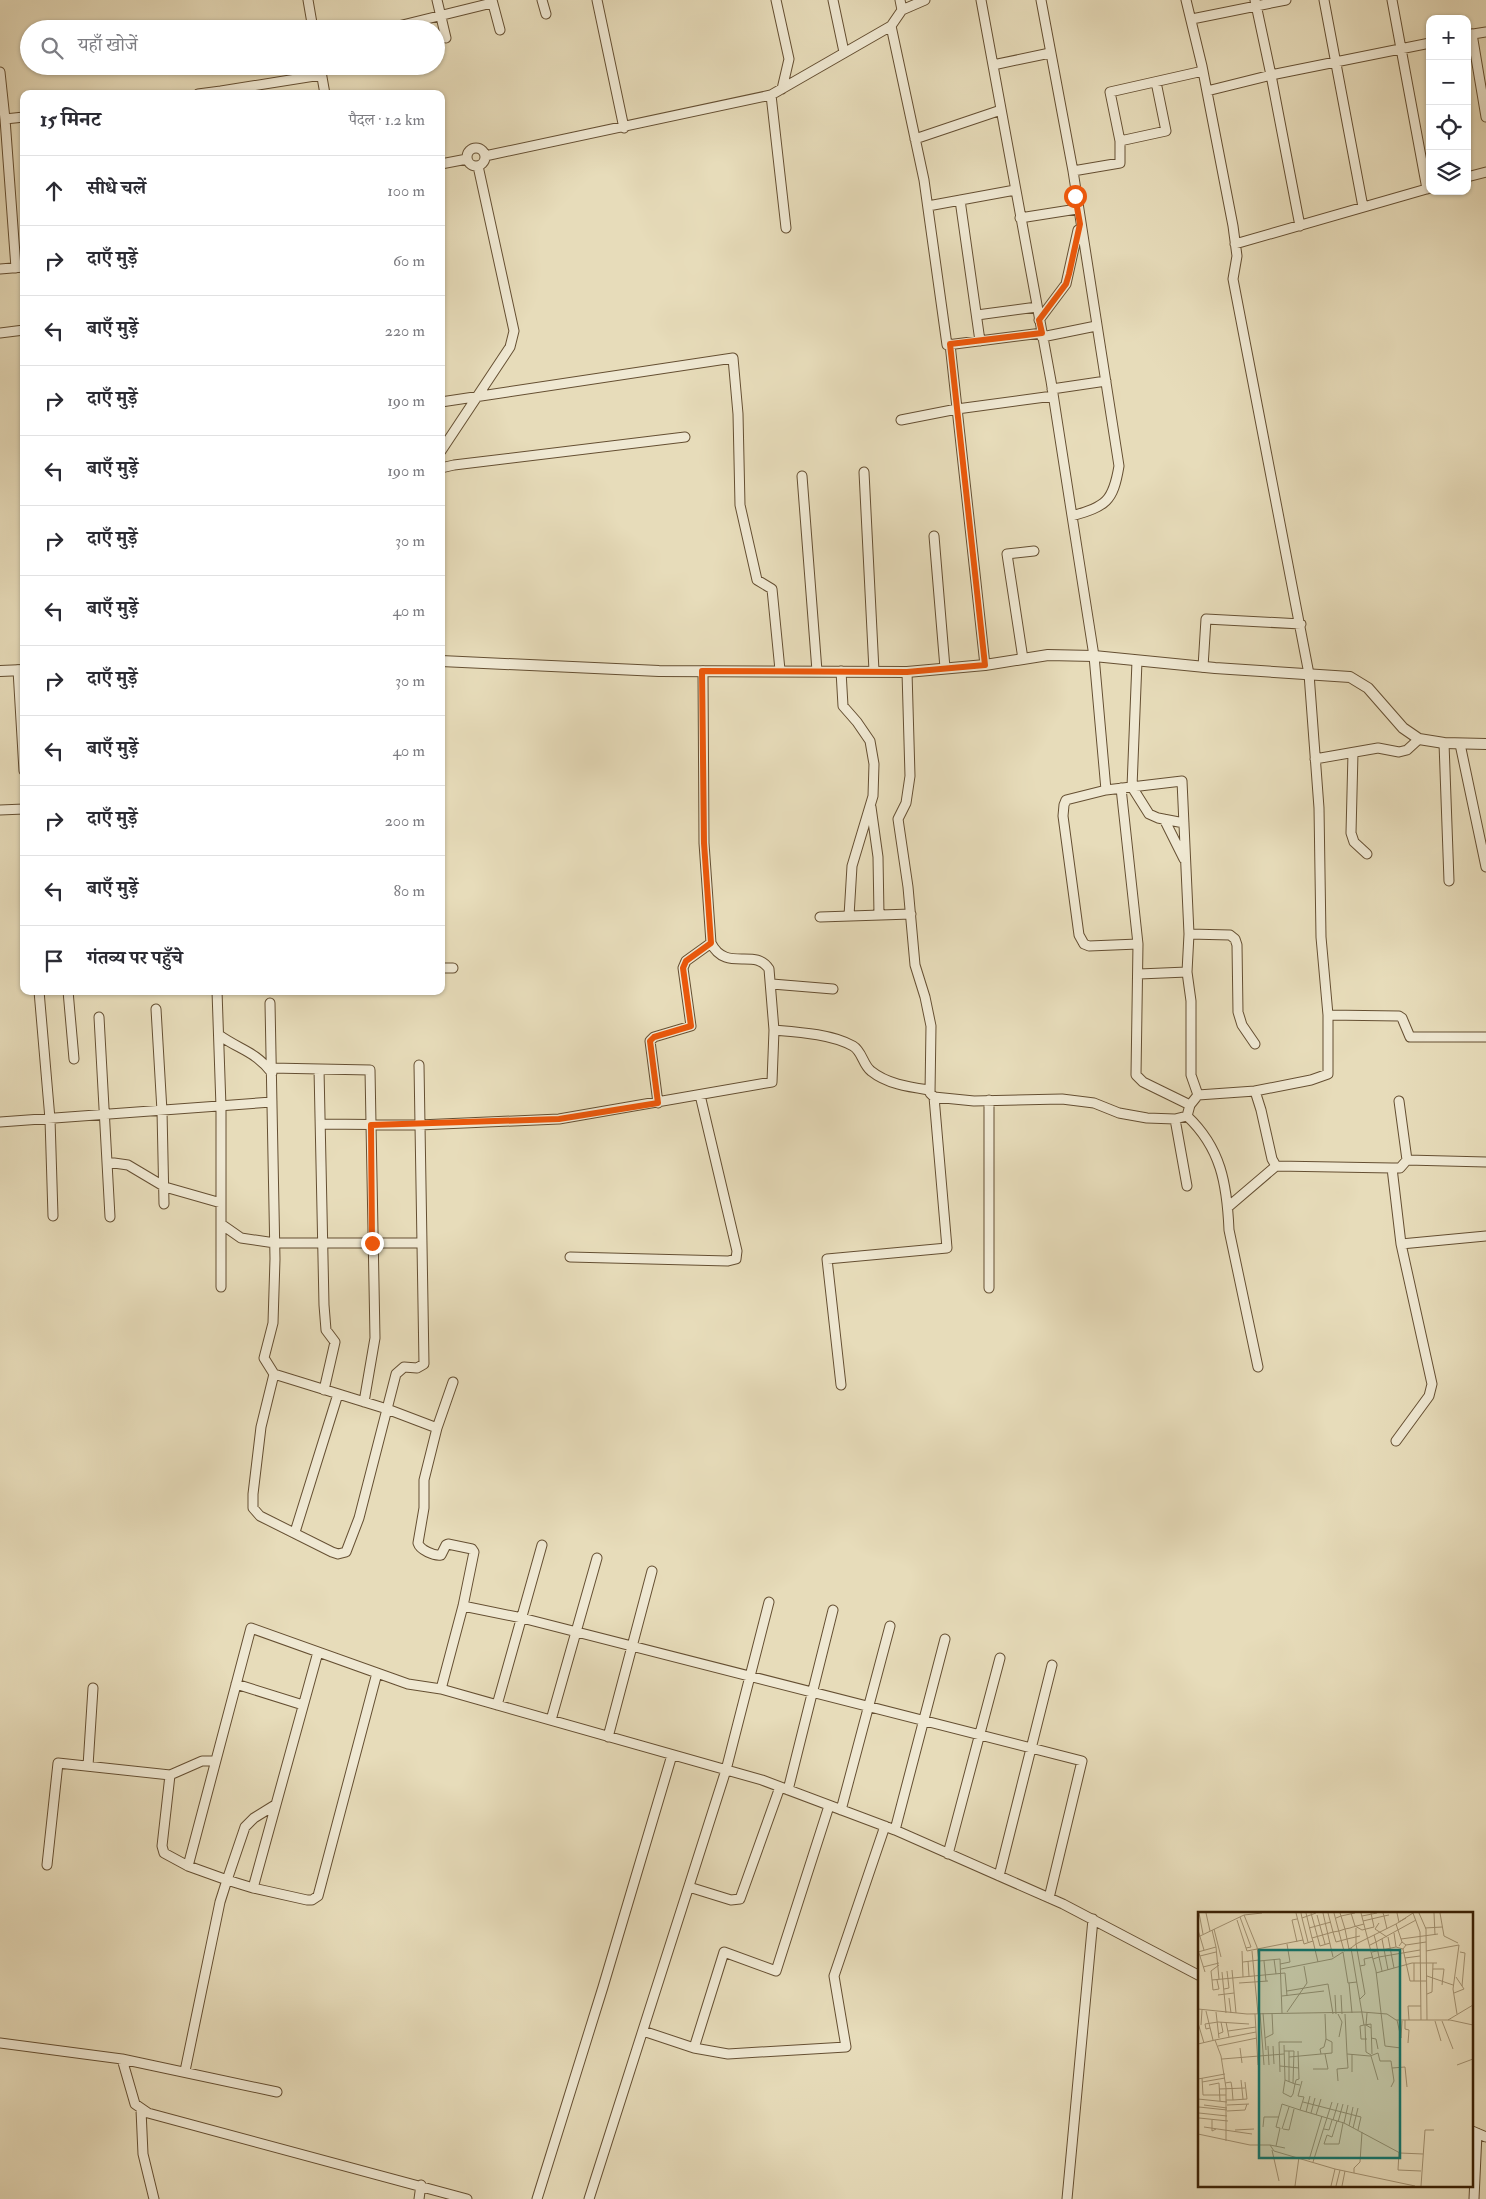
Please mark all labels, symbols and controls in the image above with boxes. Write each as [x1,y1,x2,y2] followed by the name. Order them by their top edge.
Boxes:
[1426,15,1471,195] map controls
[1426,15,1471,60] button: +
[20,20,445,75] search box
[78,33,138,57] text: यहाँ खोजें
[38,34,66,62] icon: search
[1426,60,1471,105] button: −
[1426,105,1471,150] button: locate
[40,106,101,133] text: 15 मिनट
[349,110,425,130] text: पैदल · 1.2 km
[1426,150,1471,195] button: layers
[87,176,146,200] text: सीधे चलें
[40,177,68,205] icon: ahead
[387,181,425,201] text: 100 m
[1064,185,1087,208] route start
[87,246,138,270] text: दाएँ मुड़ें
[40,247,68,275] icon: right
[393,251,425,271] text: 60 m
[87,316,138,340] text: बाएँ मुड़ें
[40,317,68,345] icon: left
[385,321,425,341] text: 220 m
[87,386,138,410] text: दाएँ मुड़ें
[40,387,68,415] icon: right
[387,391,425,411] text: 190 m
[87,456,138,480] text: बाएँ मुड़ें
[40,457,68,485] icon: left
[387,461,425,481] text: 190 m
[87,526,138,550] text: दाएँ मुड़ें
[40,527,68,555] icon: right
[395,531,425,551] text: 30 m
[87,596,138,620] text: बाएँ मुड़ें
[40,597,68,625] icon: left
[392,601,425,621] text: 40 m
[87,666,138,690] text: दाएँ मुड़ें
[40,667,68,695] icon: right
[395,671,425,691] text: 30 m
[87,736,138,760] text: बाएँ मुड़ें
[40,737,68,765] icon: left
[392,741,425,761] text: 40 m
[87,806,138,830] text: दाएँ मुड़ें
[40,807,68,835] icon: right
[385,811,425,831] text: 200 m
[87,876,138,900] text: बाएँ मुड़ें
[40,877,68,905] icon: left
[394,881,425,901] text: 80 m
[87,946,183,970] text: गंतव्य पर पहुँचे
[40,947,68,975] icon: arrive
[361,1232,384,1255] route end
[1198,1912,1474,2186] inset map

